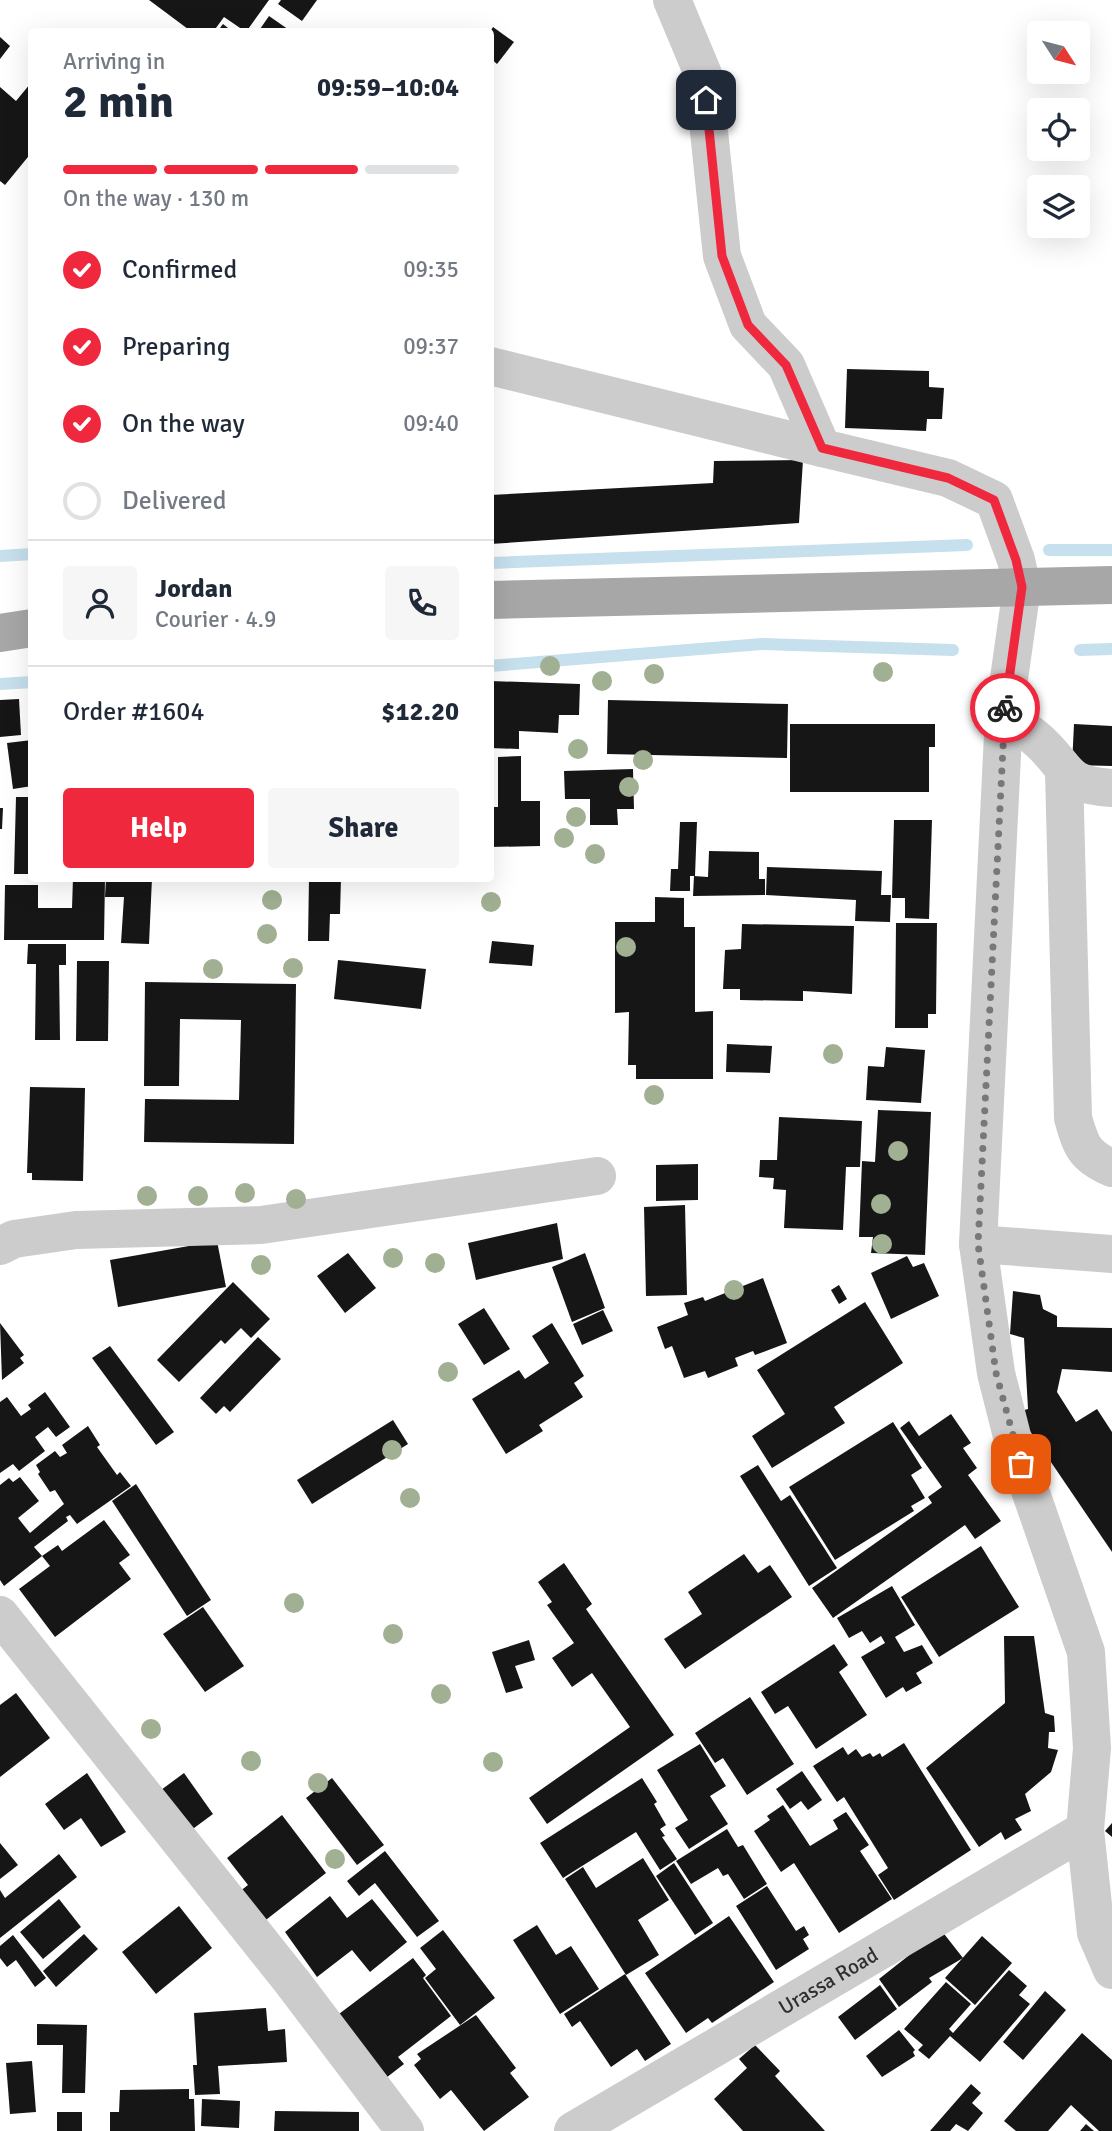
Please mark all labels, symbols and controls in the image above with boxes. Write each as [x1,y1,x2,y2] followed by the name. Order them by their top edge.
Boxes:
[1027,21,1090,84] north arrow
[1027,21,1090,238] map controls
[63,47,165,76] text: Arriving in
[676,70,736,130] pin
[317,72,459,104] text: 09:59–10:04
[63,74,174,130] text: 2 min
[687,81,725,119] icon: home
[1027,98,1090,161] button: locate
[1027,175,1090,238] button: layers
[63,184,249,213] text: On the way · 130 m
[63,251,101,289] icon: check
[122,254,237,286] text: Confirmed
[403,255,459,284] text: 09:35
[63,328,101,366] icon: check
[122,331,230,363] text: Preparing
[403,332,459,361] text: 09:37
[63,405,101,443] icon: check
[122,408,245,440] text: On the way
[403,409,459,438] text: 09:40
[122,485,227,517] text: Delivered
[63,566,137,640] button: person
[385,566,459,640] button: phone
[155,573,232,605] text: Jordan
[155,605,276,634] text: Courier · 4.9
[970,673,1040,743] courier
[986,689,1024,727] icon: bike
[63,696,204,728] text: Order #1604
[381,696,459,728] text: $12.20
[63,788,254,868] button: Help
[268,788,459,868] button: Share
[991,1434,1051,1494] pin
[1002,1445,1040,1483] icon: bag
[774,1942,883,2020] street label: Urassa Road

